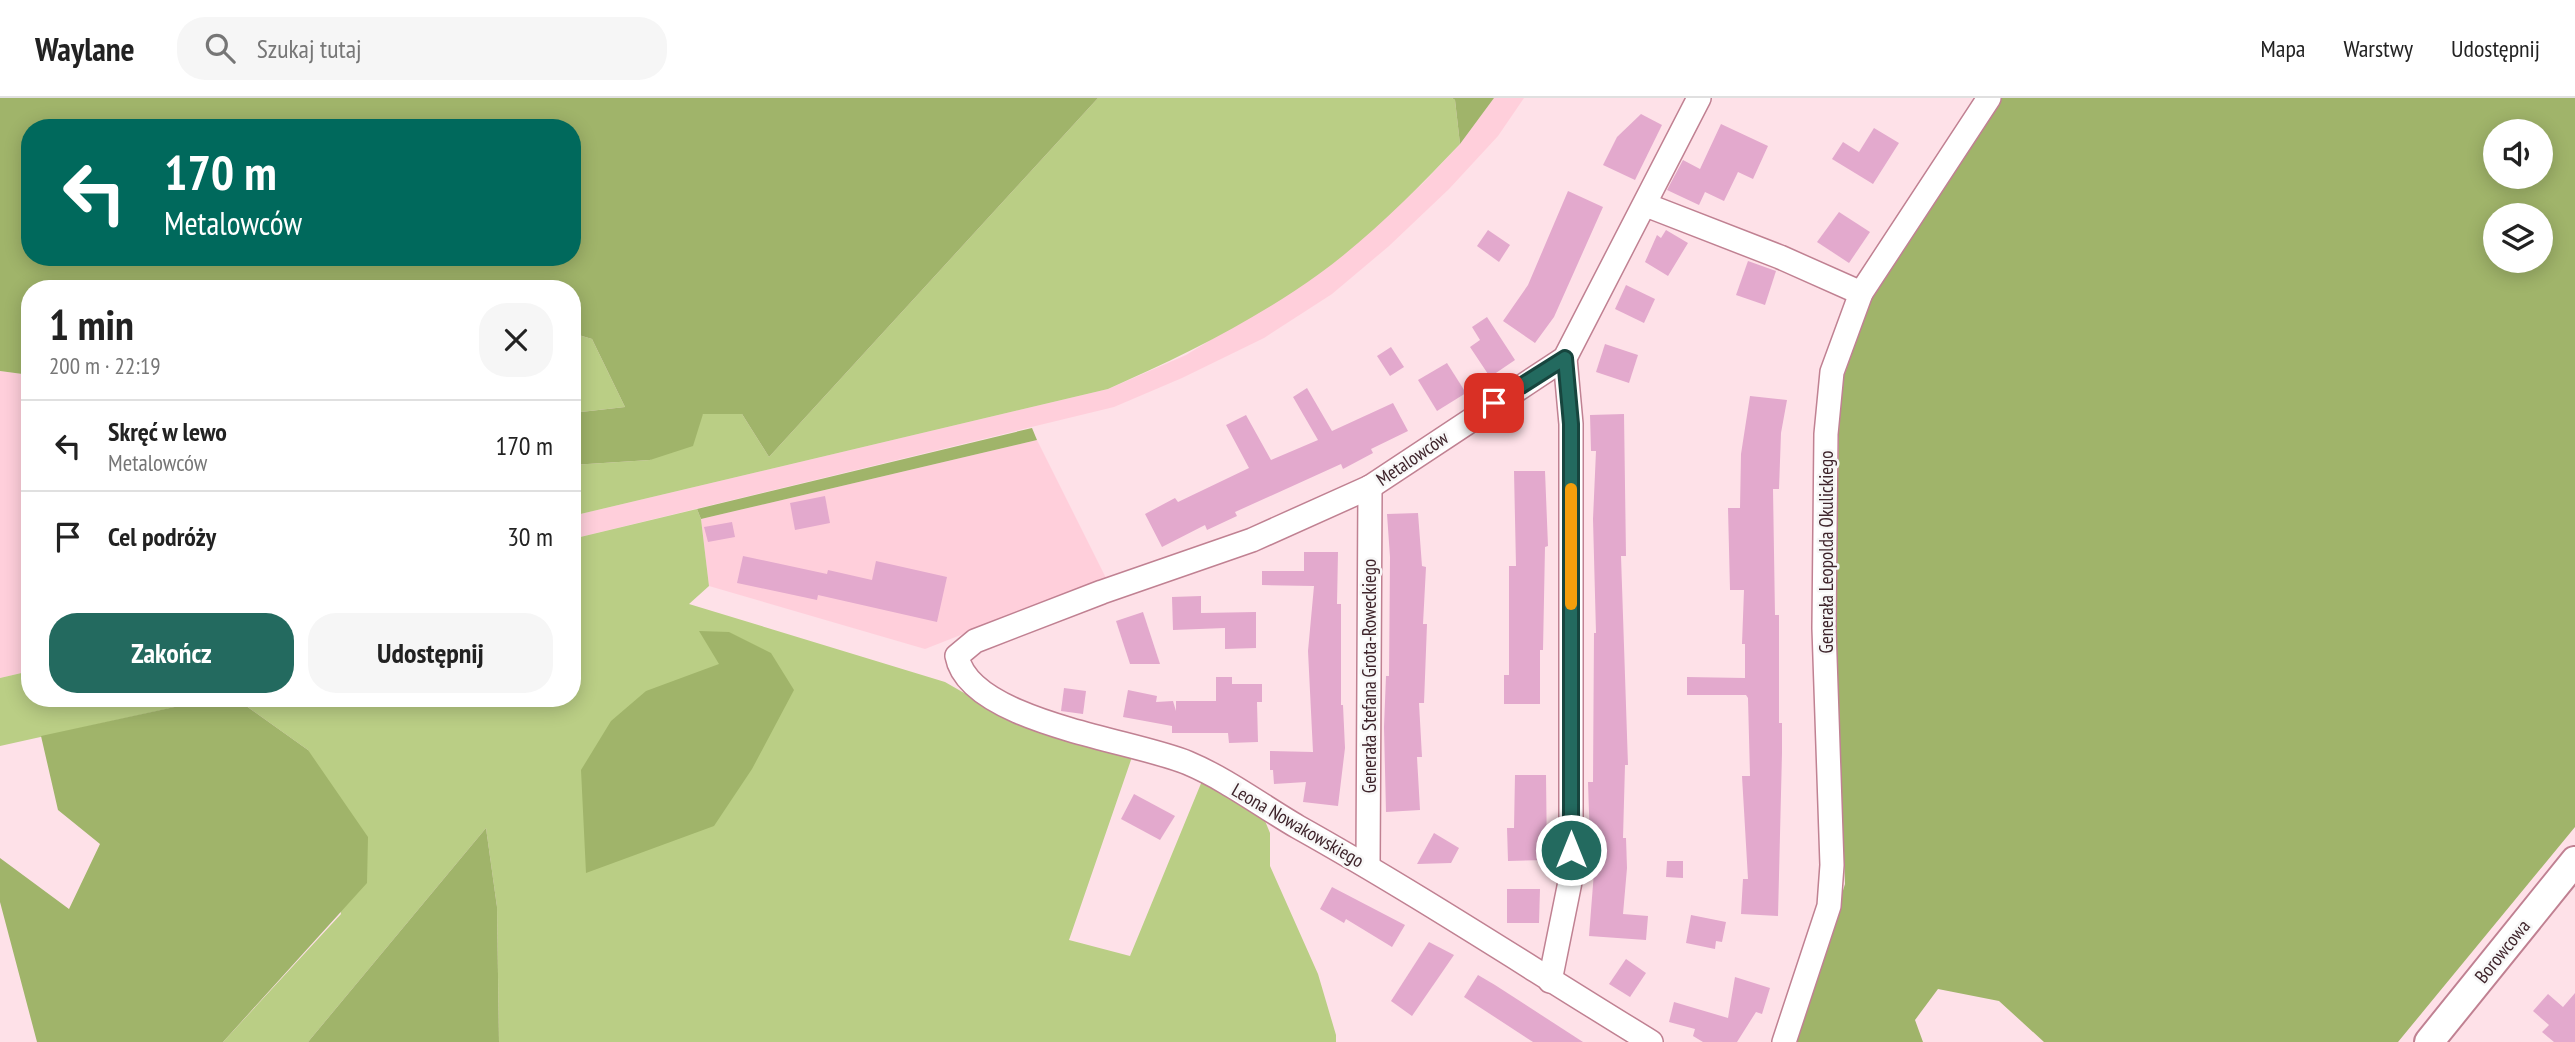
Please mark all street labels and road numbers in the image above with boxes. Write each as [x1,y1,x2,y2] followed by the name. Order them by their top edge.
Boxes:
[1371,425,1453,491] street label: Metalowców
[1814,451,1838,653] street label: Generała Leopolda Okulickiego
[1357,559,1381,793] street label: Generała Stefana Grota-Roweckiego
[1228,777,1368,873] street label: Leona Nowakowskiego
[2469,914,2535,988] street label: Borowcowa

